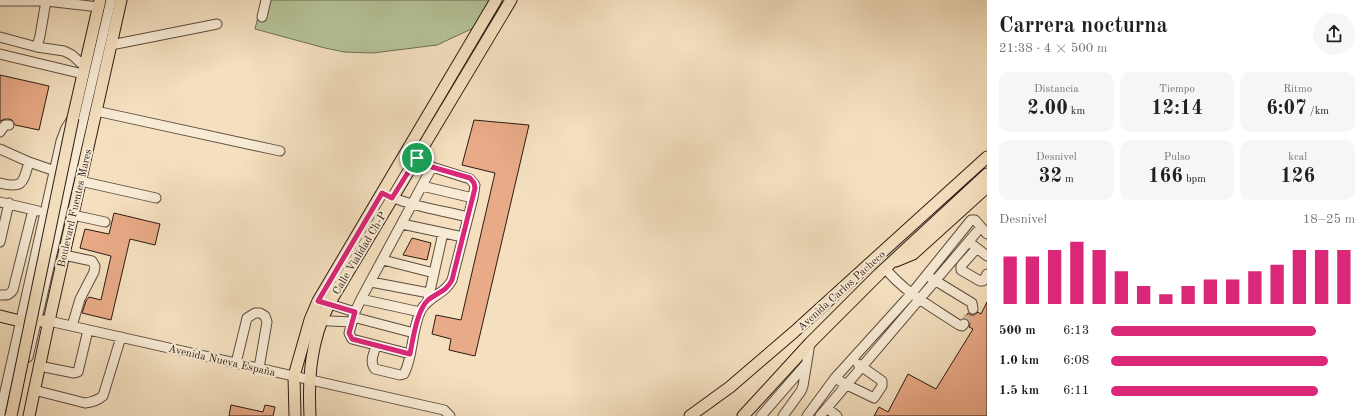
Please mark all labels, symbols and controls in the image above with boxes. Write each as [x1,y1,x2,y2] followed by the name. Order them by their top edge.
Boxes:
[1313,13,1355,55] button: share
[999,15,1168,37] text: Carrera nocturna
[999,42,1107,55] text: 21:38 · 4 × 500 m
[1034,84,1079,95] text: Distancia
[1159,84,1195,95] text: Tiempo
[1283,84,1312,95] text: Ritmo
[1027,99,1068,119] text: 2.00
[1151,99,1203,119] text: 12:14
[1266,99,1307,119] text: 6:07
[1068,106,1085,117] text: km
[1307,106,1329,117] text: /km
[400,141,434,175] pin
[406,147,428,169] icon: arrive
[56,148,95,269] street label: Boulevard Fuentes Mares
[1036,152,1077,163] text: Desnivel
[1164,152,1190,163] text: Pulso
[1288,152,1307,163] text: kcal
[1039,167,1062,187] text: 32
[1148,167,1183,187] text: 166
[1280,167,1315,187] text: 126
[1062,174,1074,185] text: m
[1183,174,1206,185] text: bpm
[331,211,389,297] street label: Calle Vialidad Ch-P
[999,213,1047,226] text: Desnivel
[1303,213,1355,226] text: 18–25 m
[796,249,888,333] street label: Avenida Carlos Pacheco
[999,324,1036,337] text: 500 m
[1063,324,1089,337] text: 6:13
[167,344,277,379] street label: Avenida Nueva España
[999,354,1039,367] text: 1.0 km
[1063,354,1089,367] text: 6:08
[999,384,1039,397] text: 1.5 km
[1063,384,1089,397] text: 6:11

